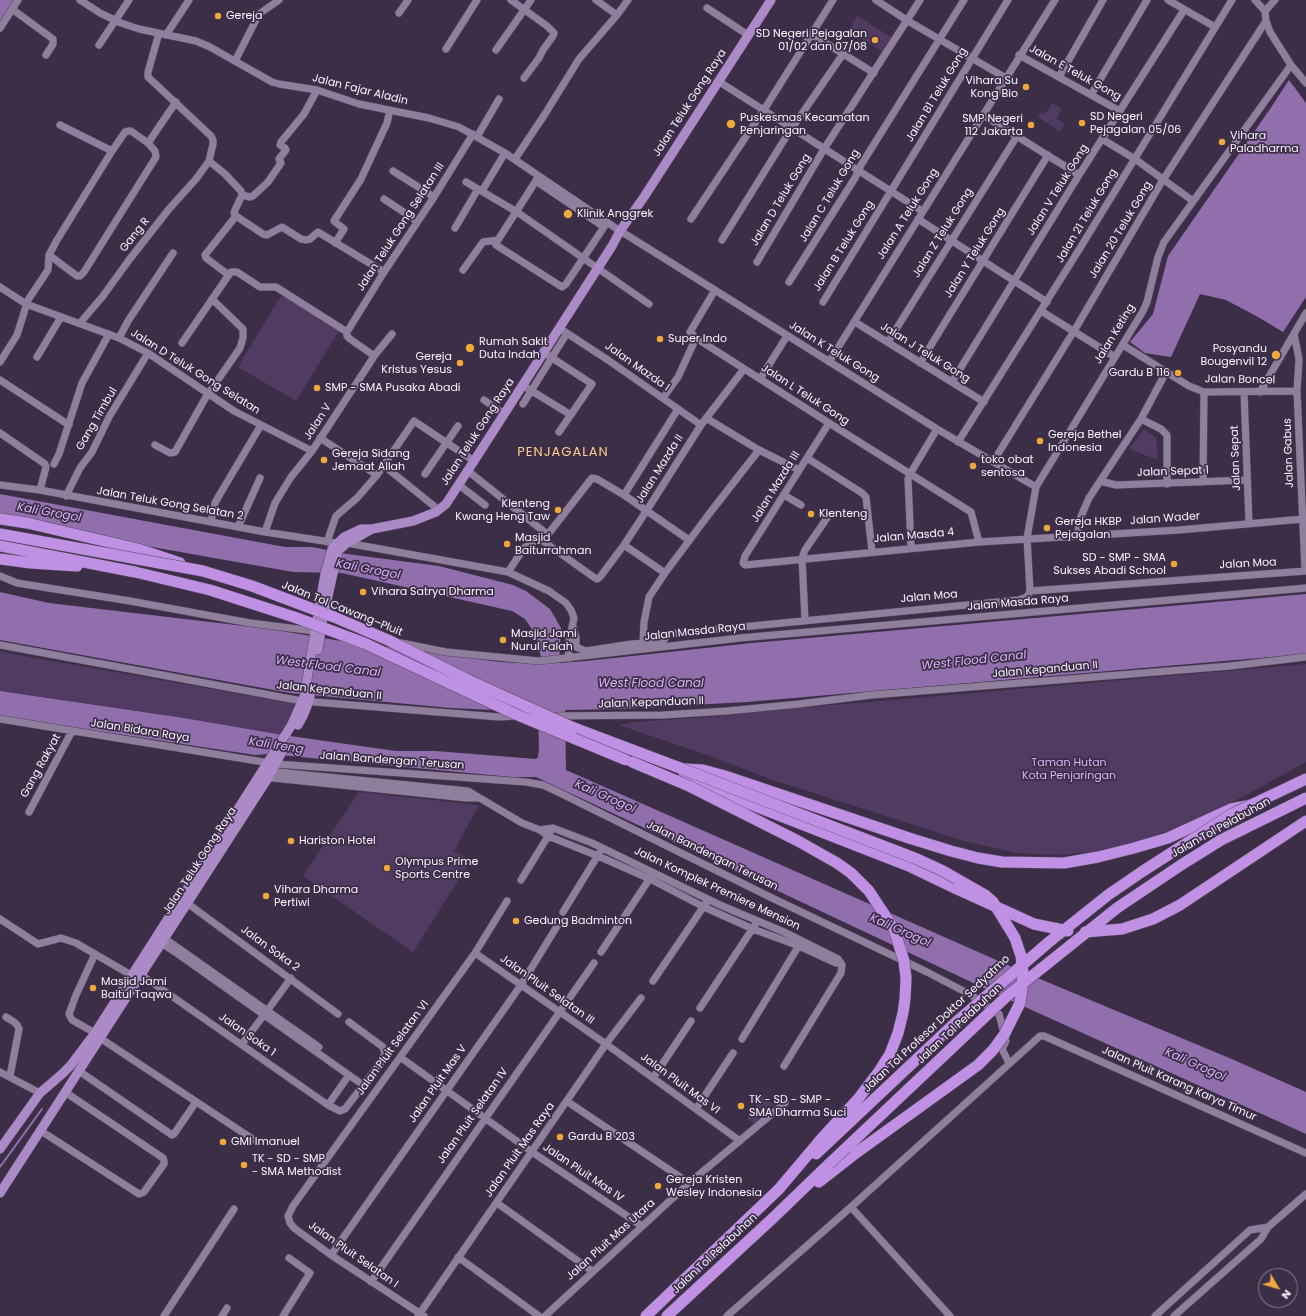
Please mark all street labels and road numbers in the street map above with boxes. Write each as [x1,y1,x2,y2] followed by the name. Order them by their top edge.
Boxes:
[1027,42,1123,104] street label: Jalan E Teluk Gong
[904,45,970,145] street label: Jalan B1 Teluk Gong
[650,47,730,159] street label: Jalan Teluk Gong Raya
[311,72,409,108] street label: Jalan Fajar Aladin
[1025,142,1091,238] street label: Jalan V Teluk Gong
[797,147,863,245] street label: Jalan C Teluk Gong
[748,151,814,249] street label: Jalan D Teluk Gong
[354,160,448,294] street label: Jalan Teluk Gong Selatan III
[875,166,941,262] street label: Jalan A Teluk Gong
[1054,167,1120,265] street label: Jalan 21 Teluk Gong
[1087,179,1155,281] street label: Jalan 20 Teluk Gong
[910,186,976,280] street label: Jalan Z Teluk Gong
[811,198,877,294] street label: Jalan B Teluk Gong
[942,205,1008,301] street label: Jalan Y Teluk Gong
[117,215,153,255] street label: Gang R
[1092,301,1138,367] street label: Jalan Keting
[786,319,882,385] street label: Jalan K Teluk Gong
[878,320,972,386] street label: Jalan J Teluk Gong
[128,327,262,417] street label: Jalan D Teluk Gong Selatan
[602,340,672,394] street label: Jalan Mazda I
[759,362,851,428] street label: Jalan L Teluk Gong
[1205,373,1275,387] street label: Jalan Boncel
[438,376,518,488] street label: Jalan Teluk Gong Raya
[74,385,120,453] street label: Gang Timbul
[301,401,335,443] street label: Jalan V
[1281,418,1297,488] street label: Jalan Gabus
[1228,425,1244,491] street label: Jalan Sepat
[634,432,686,506] street label: Jalan Mazda II
[749,449,803,525] street label: Jalan Mazda III
[1137,464,1209,480] street label: Jalan Sepat 1
[96,485,244,523] street label: Jalan Teluk Gong Selatan 2
[1130,510,1200,528] street label: Jalan Wader
[873,526,955,546] street label: Jalan Masda 4
[1219,556,1277,572] street label: Jalan Moa
[280,579,404,639] street label: Jalan Tol Cawang–Pluit
[900,588,958,606] street label: Jalan Moa
[967,592,1069,614] street label: Jalan Masda Raya
[644,620,746,644] street label: Jalan Masda Raya
[992,659,1098,681] street label: Jalan Kepanduan II
[276,679,382,703] street label: Jalan Kepanduan II
[598,695,704,711] street label: Jalan Kepanduan II
[90,717,190,745] street label: Jalan Bidara Raya
[18,732,64,800] street label: Gang Rakyat
[319,749,465,773] street label: Jalan Bandengan Terusan
[1169,795,1273,861] street label: Jalan Tol Pelabuhan
[160,805,240,917] street label: Jalan Teluk Gong Raya
[644,818,780,894] street label: Jalan Bandengan Terusan
[632,845,802,933] street label: Jalan Komplek Premiere Mension
[238,923,302,975] street label: Jalan Soka 2
[497,952,597,1028] street label: Jalan Pluit Selatan III
[861,953,1013,1095] street label: Jalan Tol Profesor Doktor Sedyatmo
[915,981,1005,1067] street label: Jalan Tol Pelabuhan
[354,998,432,1098] street label: Jalan Pluit Selatan VI
[216,1011,278,1059] street label: Jalan Soka 1
[406,1042,470,1126] street label: Jalan Pluit Mas V
[1100,1044,1258,1124] street label: Jalan Pluit Karang Karya Timur
[638,1051,722,1117] street label: Jalan Pluit Mas VI
[435,1065,511,1167] street label: Jalan Pluit Selatan IV
[482,1100,558,1200] street label: Jalan Pluit Mas Raya
[540,1141,626,1205] street label: Jalan Pluit Mas IV
[564,1197,658,1283] street label: Jalan Pluit Mas Utara
[670,1211,760,1297] street label: Jalan Tol Pelabuhan
[306,1219,400,1291] street label: Jalan Pluit Selatan I

